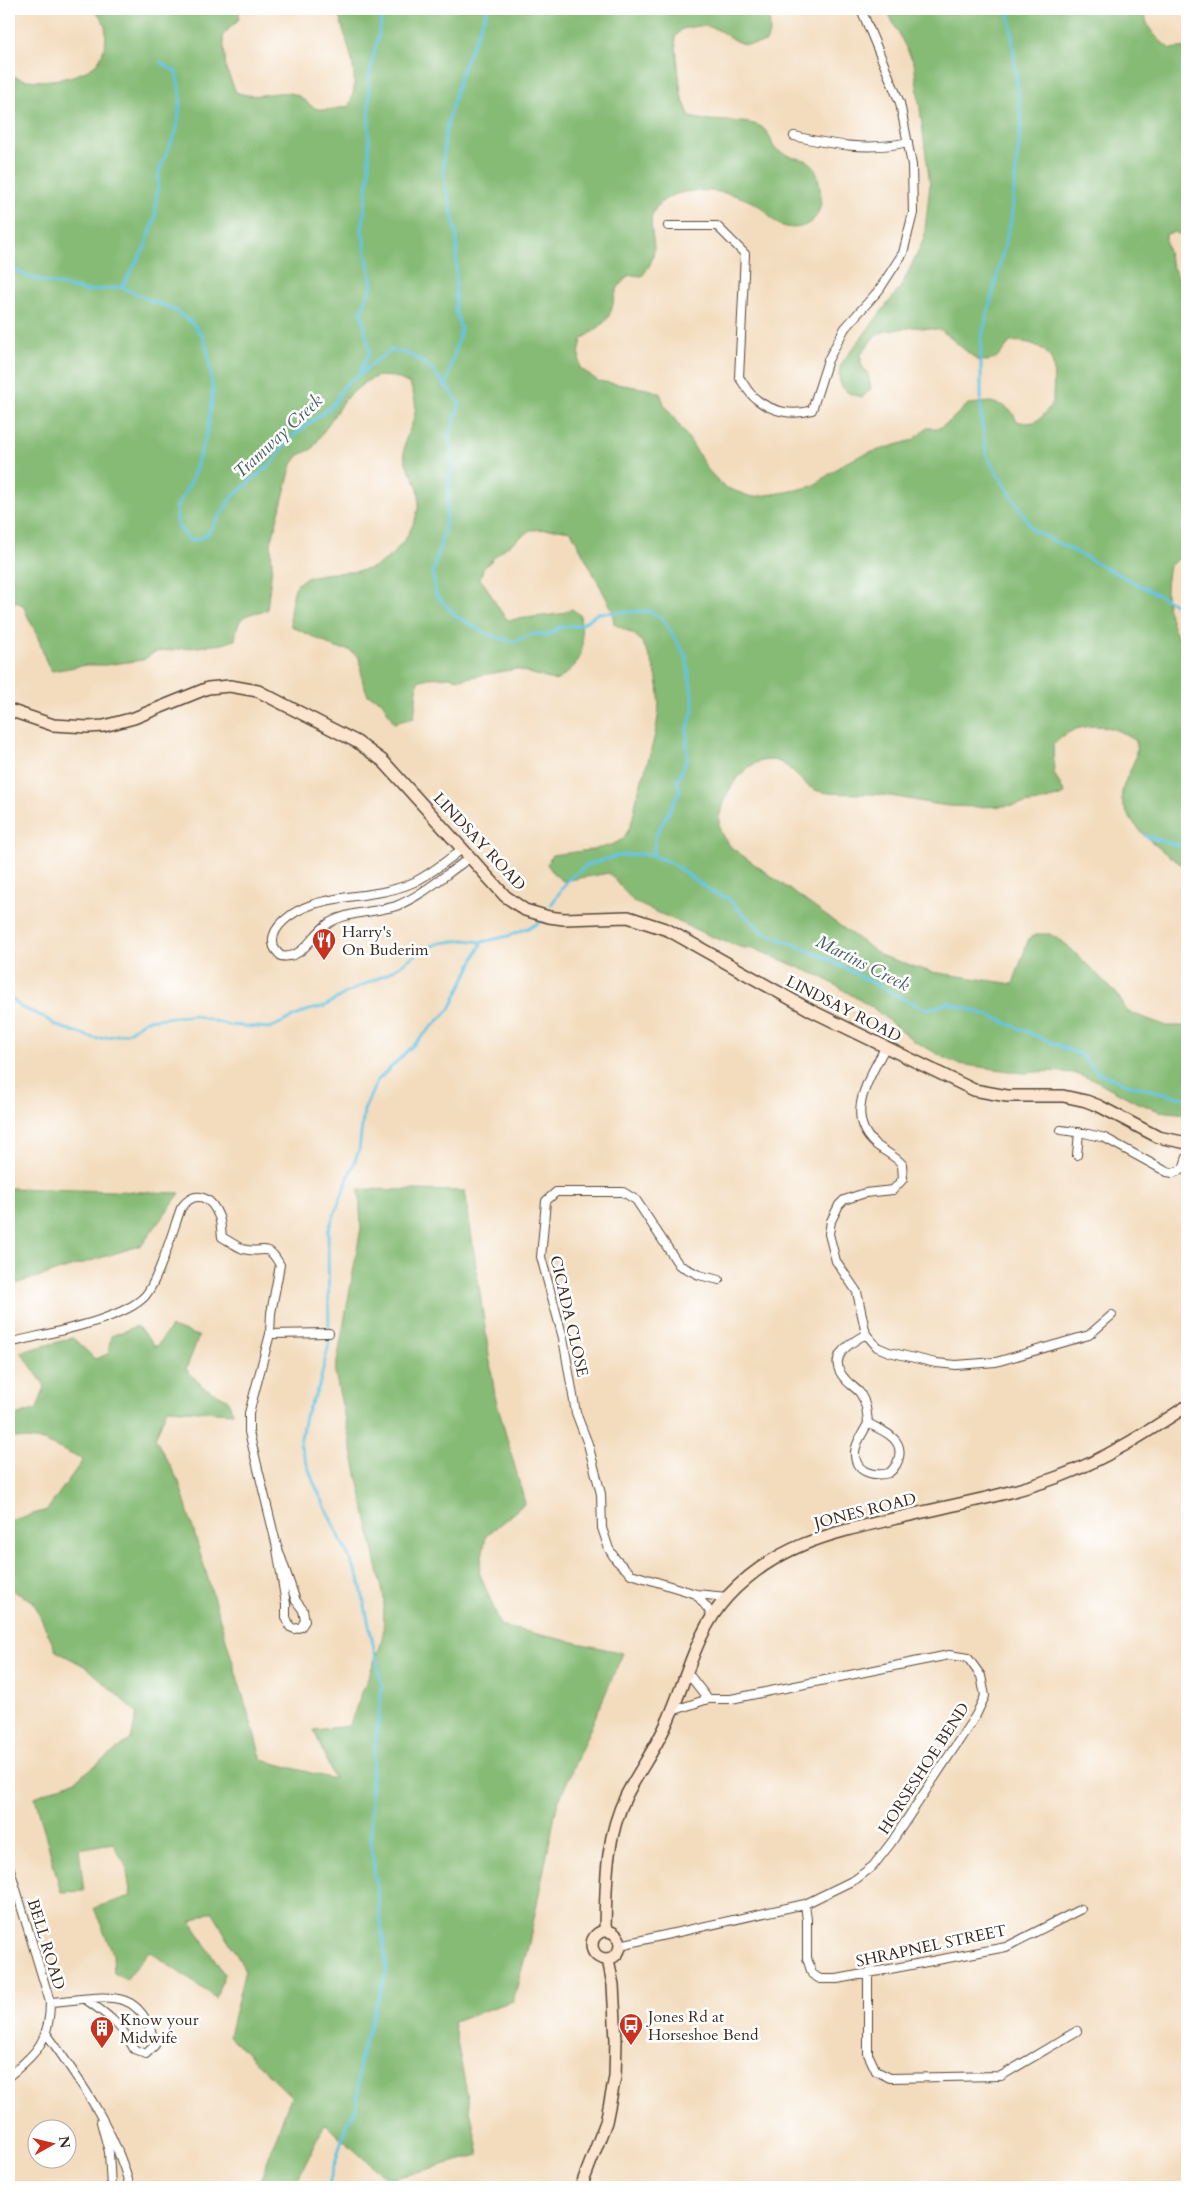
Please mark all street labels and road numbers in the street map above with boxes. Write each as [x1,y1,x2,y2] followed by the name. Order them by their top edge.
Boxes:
[428,788,531,896] street label: LINDSAY ROAD
[782,970,905,1047] street label: LINDSAY ROAD
[544,1254,594,1379] street label: CICADA CLOSE
[810,1488,919,1535] street label: JONES ROAD
[873,1698,975,1839] street label: HORSESHOE BEND
[22,1896,70,1992] street label: BELL ROAD
[854,1919,1009,1973] street label: SHRAPNEL STREET

